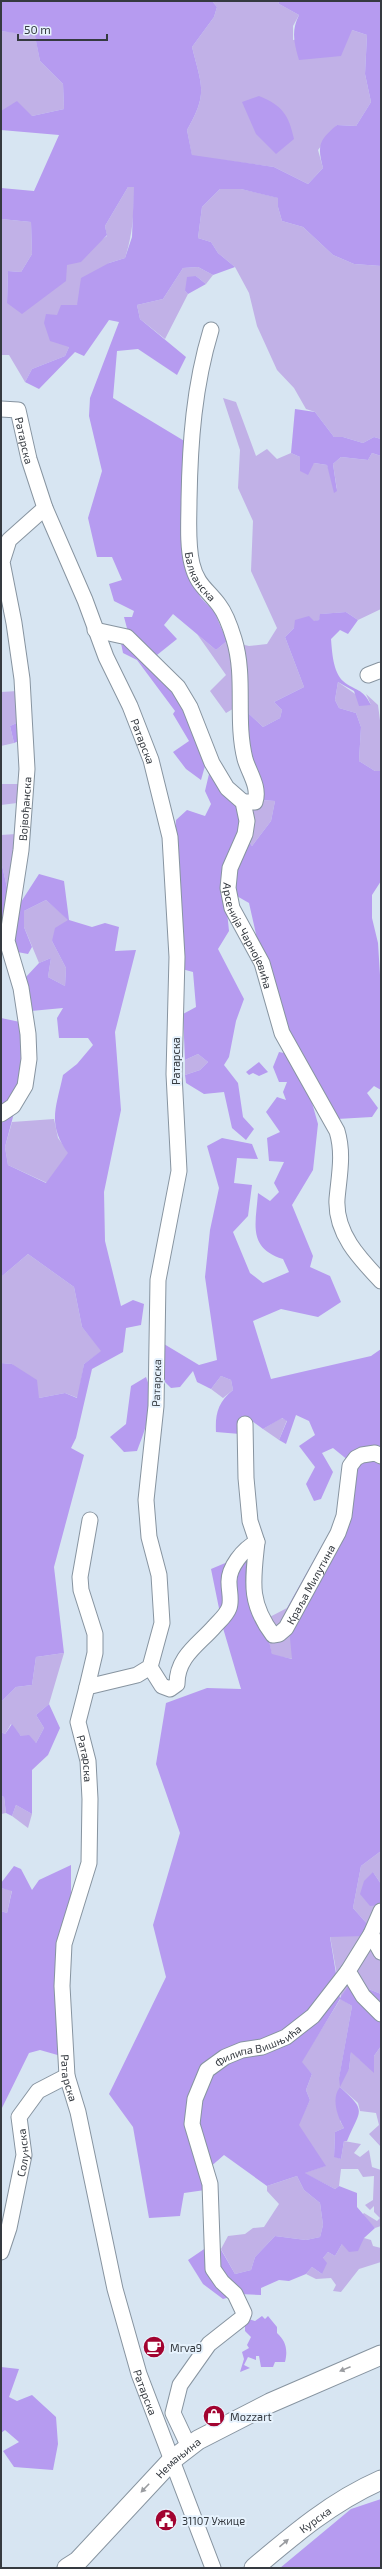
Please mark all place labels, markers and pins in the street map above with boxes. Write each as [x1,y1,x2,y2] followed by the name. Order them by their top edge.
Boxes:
[141,2334,167,2360] cafe icon: Mrva9
[170,2341,202,2354] place label: Mrva9
[201,2403,227,2429] shop icon: Mozzart
[230,2410,272,2423] place label: Mozzart
[153,2507,179,2533] public building icon: 31107 Ужице
[182,2514,245,2527] place label: 31107 Ужице

